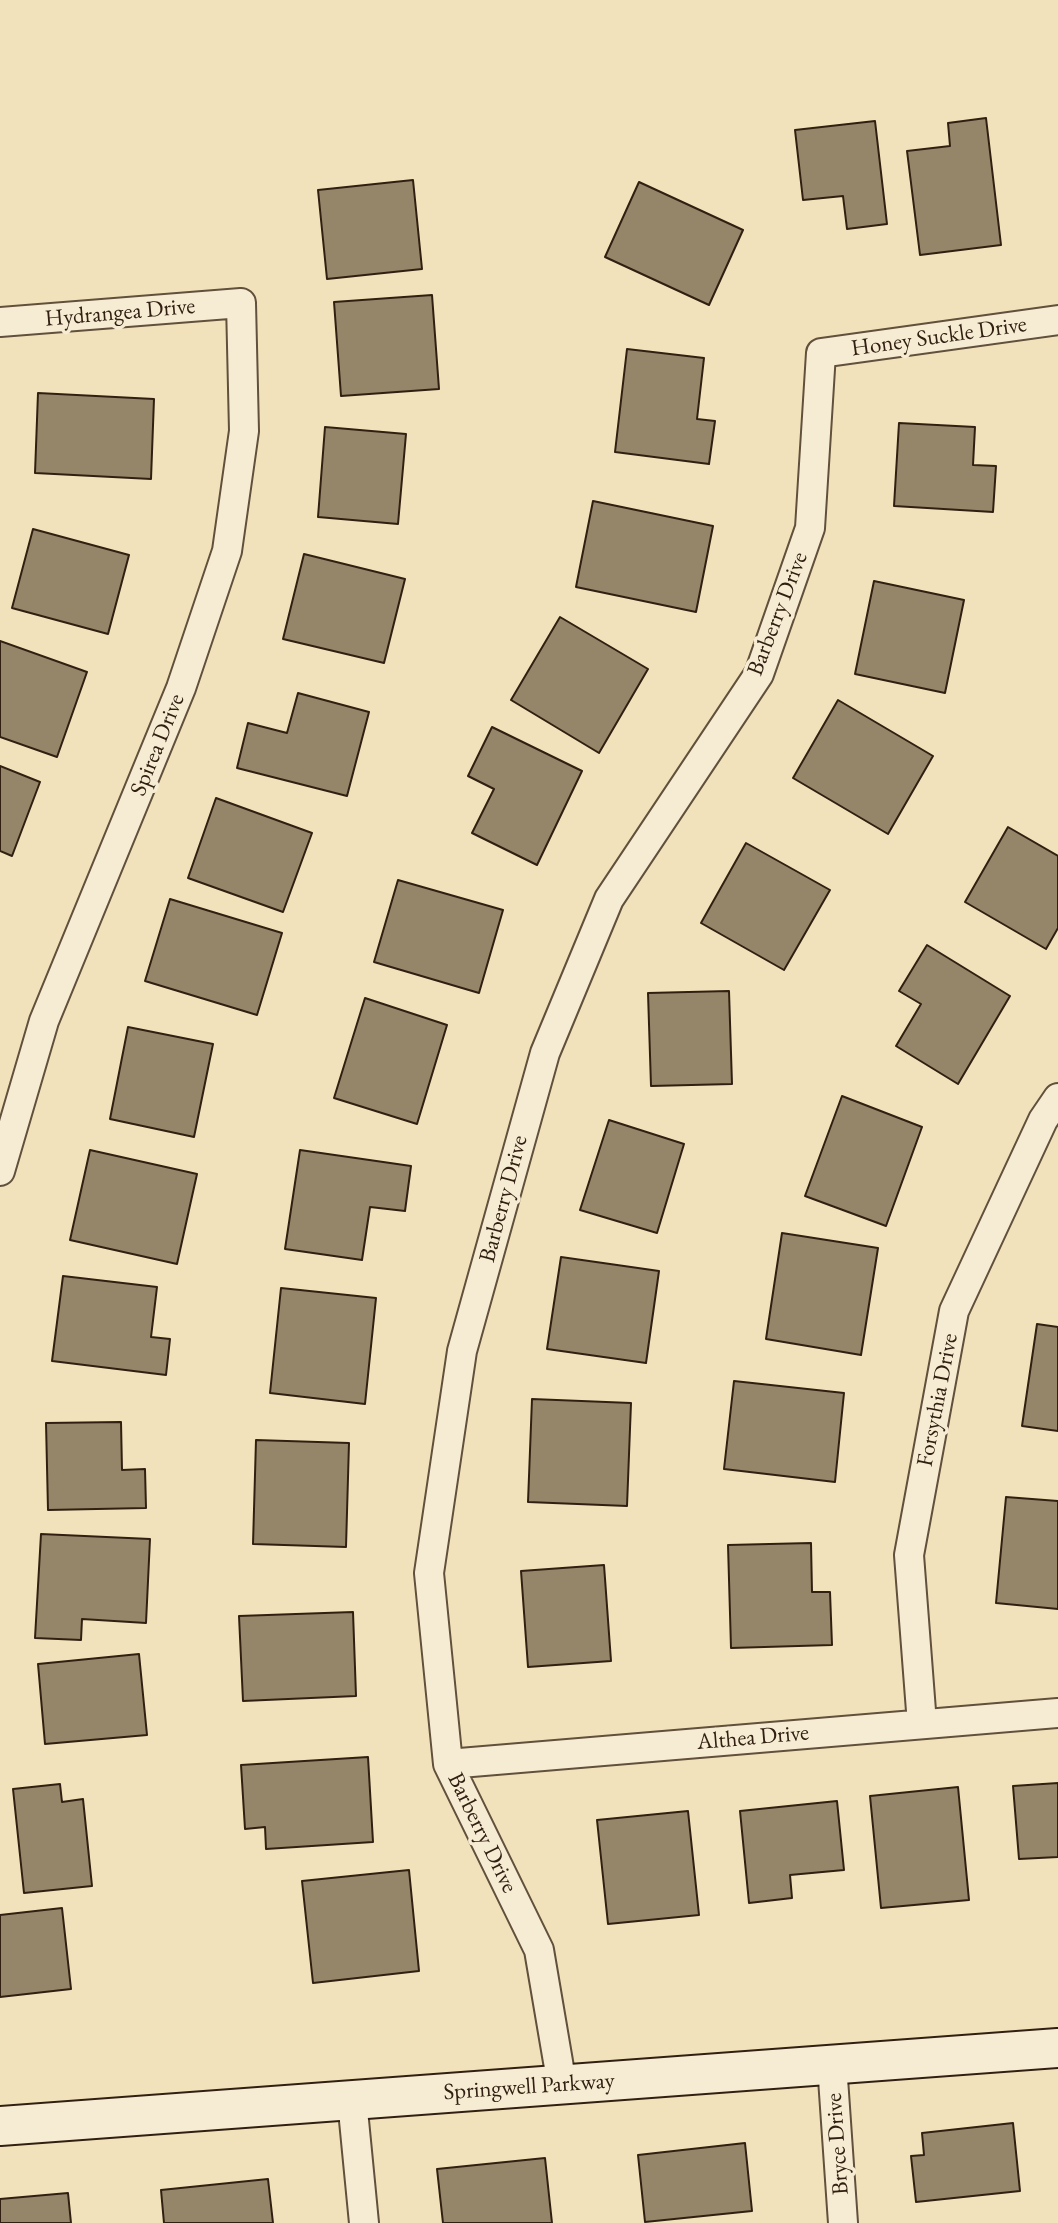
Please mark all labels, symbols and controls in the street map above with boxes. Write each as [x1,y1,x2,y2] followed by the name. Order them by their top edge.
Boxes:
[44,293,196,333] street label: Hydrangea Drive
[849,311,1029,363] street label: Honey Suckle Drive
[742,548,814,680] street label: Barberry Drive
[125,690,191,800] street label: Spirea Drive
[474,1132,534,1266] street label: Barberry Drive
[912,1331,964,1469] street label: Forsythia Drive
[696,1719,810,1757] street label: Althea Drive
[441,1768,523,1898] street label: Barberry Drive
[442,2067,616,2107] street label: Springwell Parkway
[821,2092,855,2196] street label: Bryce Drive

